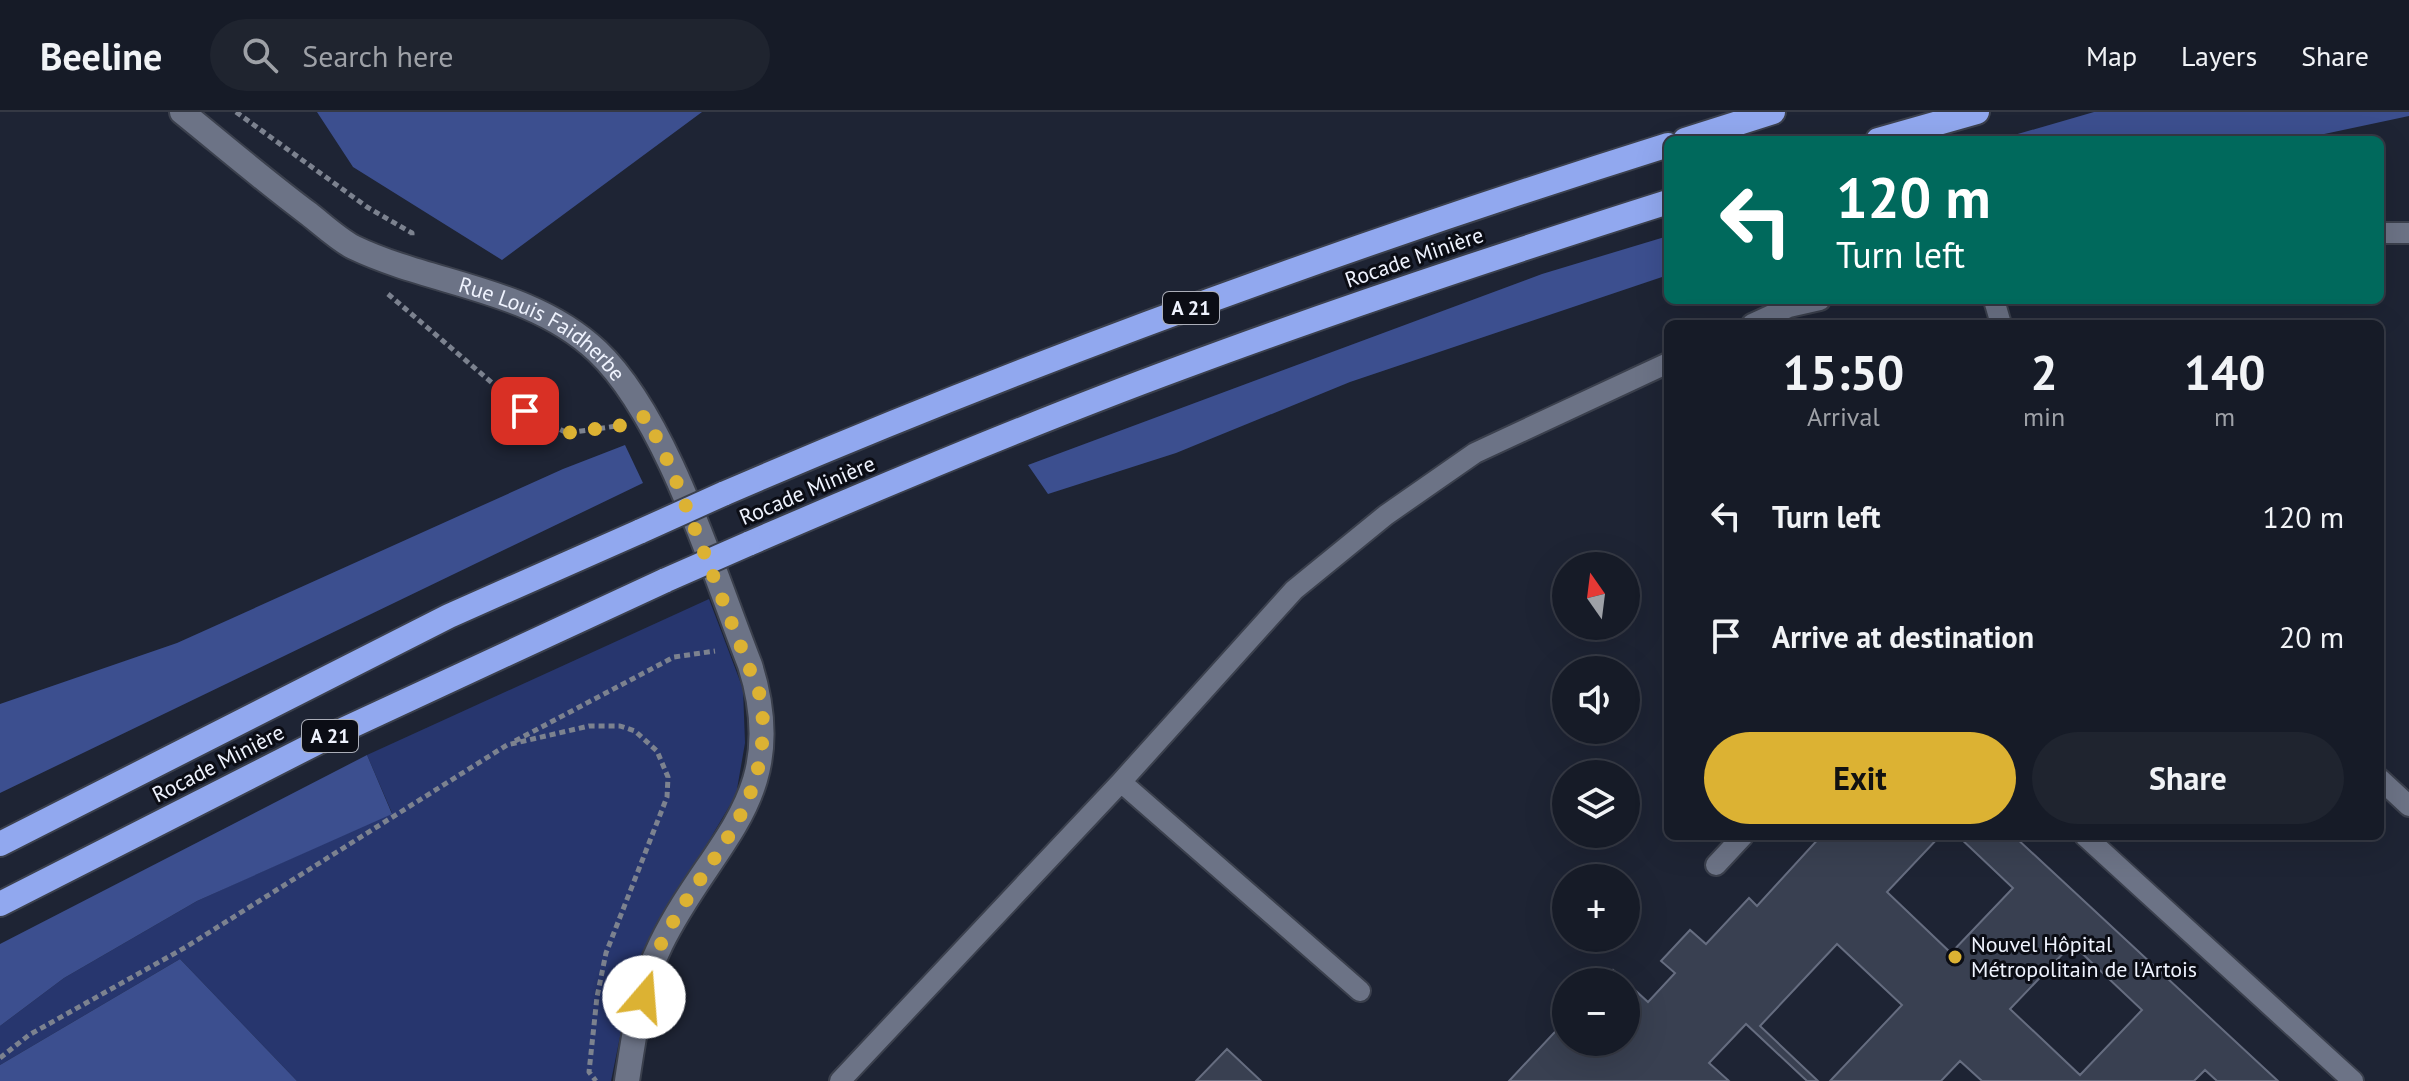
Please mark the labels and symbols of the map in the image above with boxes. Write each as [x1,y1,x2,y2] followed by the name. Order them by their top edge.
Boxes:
[1341,220,1487,294] street label: Rocade Minière
[456,270,632,386] street label: Rue Louis Faidherbe
[1163,292,1219,324] road number: A 21
[491,377,559,445] pin
[735,449,879,531] street label: Rocade Minière
[1552,552,1640,640] north arrow
[147,718,289,808] street label: Rocade Minière
[302,720,358,752] road number: A 21
[1971,930,2197,983] place label: Nouvel Hôpital Métropolitain de l'Artois
[1946,948,1964,966] marker: Nouvel Hôpital Métropolitain de l'Artois
[602,955,686,1039] position arrow

